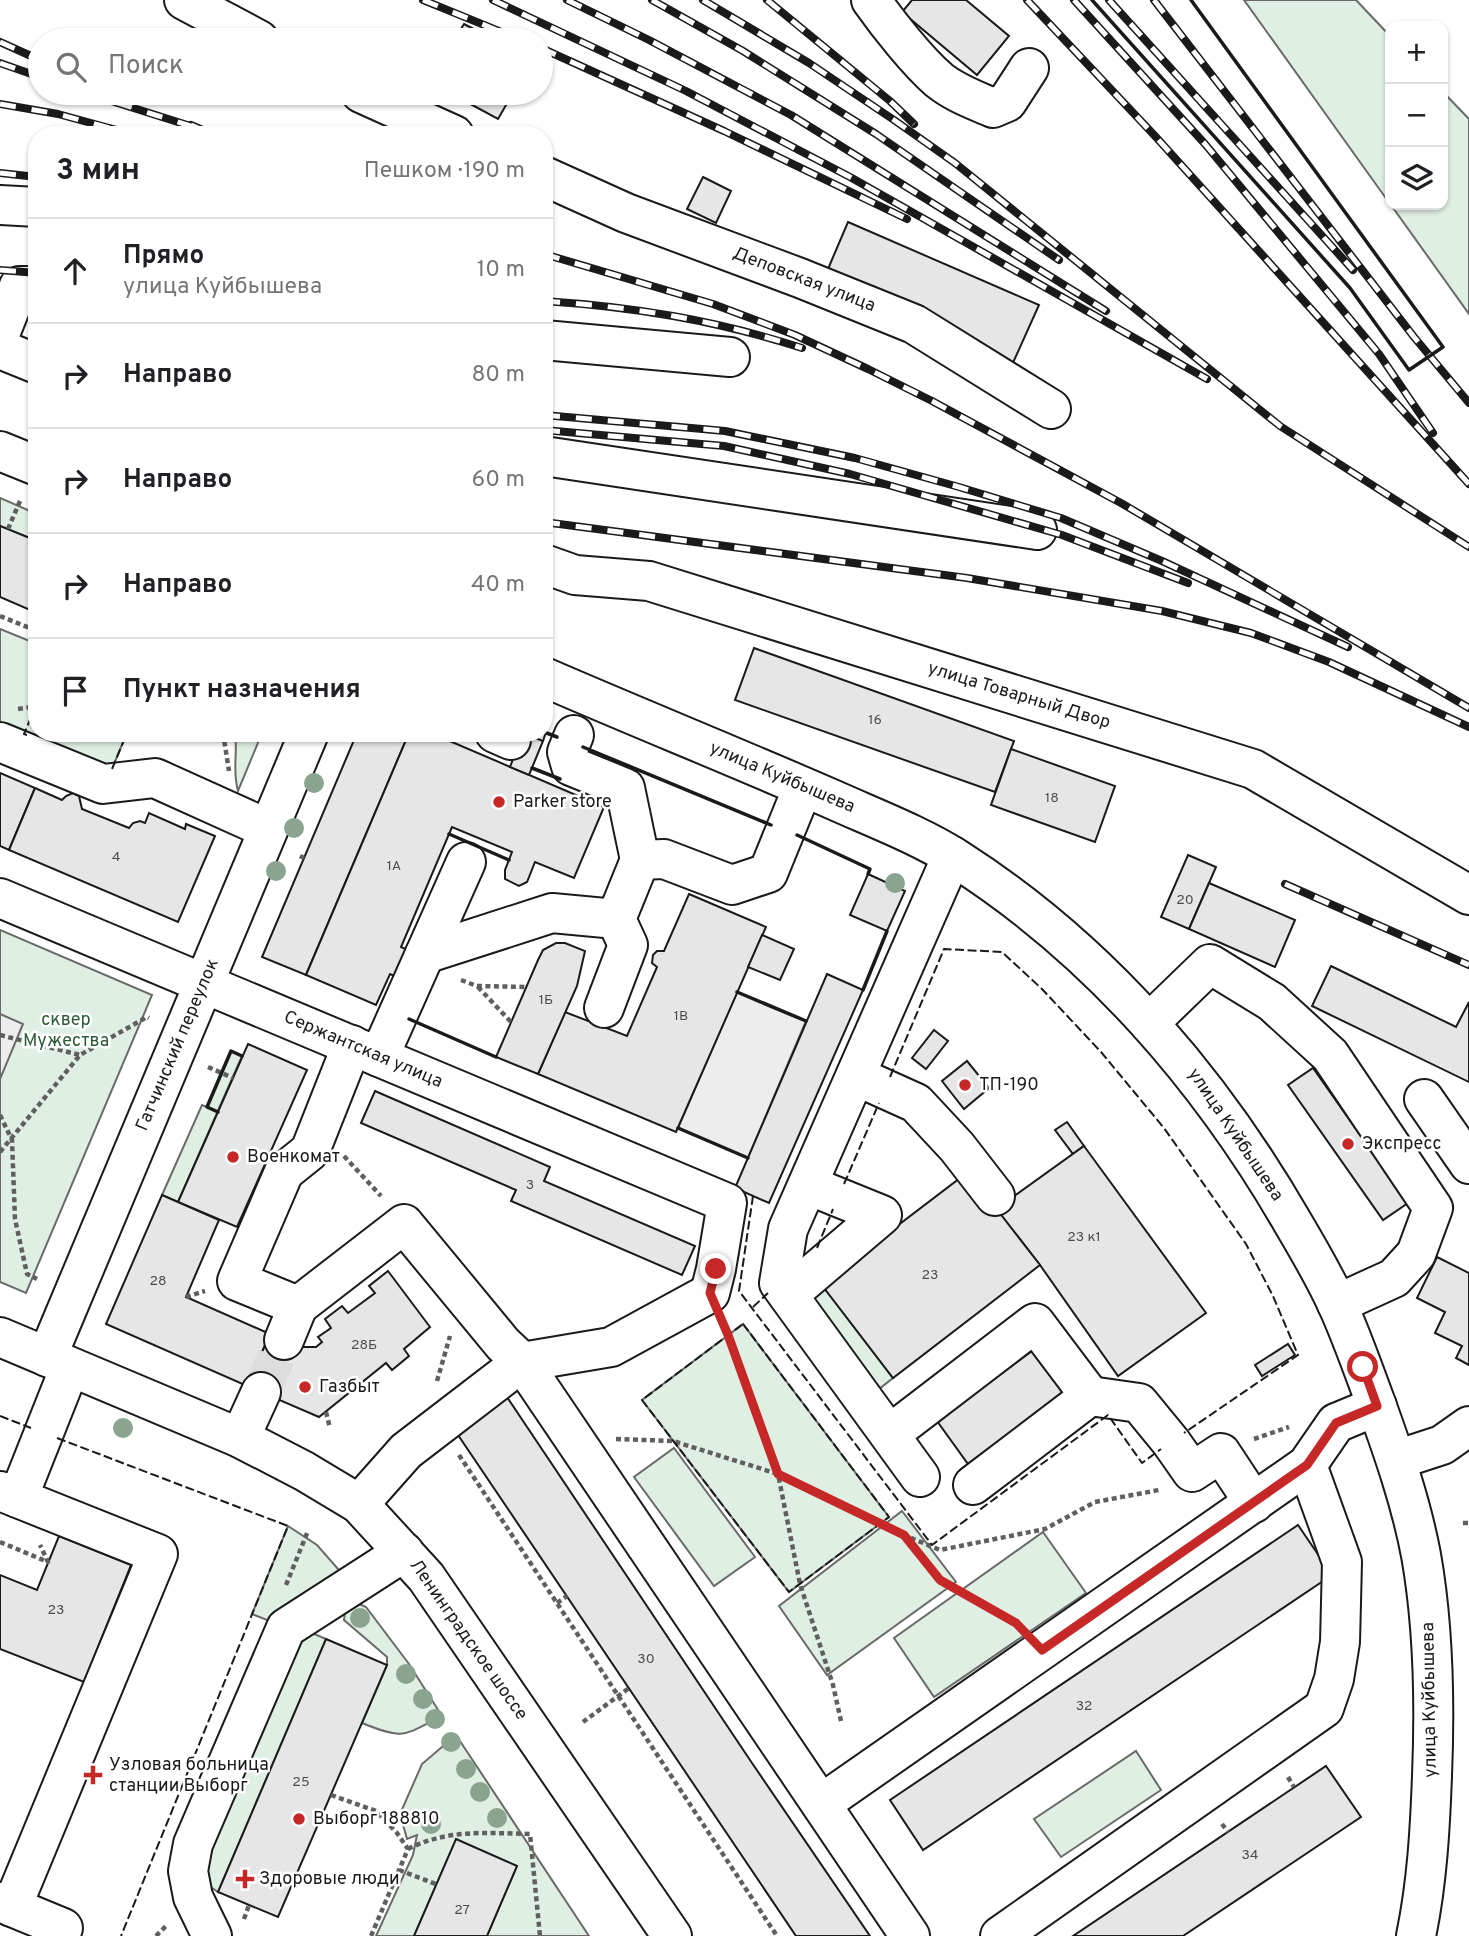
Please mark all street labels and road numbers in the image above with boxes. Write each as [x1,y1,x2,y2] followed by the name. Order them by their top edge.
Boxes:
[729,242,879,318] street label: Деповская улица
[925,657,1113,735] street label: улица Товарный Двор
[706,737,858,819] street label: улица Куйбышева
[131,955,225,1135] street label: Гатчинский переулок
[280,1006,446,1094] street label: Сержантская улица
[1182,1064,1288,1206] street label: улица Куйбышева
[404,1555,532,1725] street label: Ленинградское шоссе
[1417,1622,1443,1778] street label: улица Куйбышева

